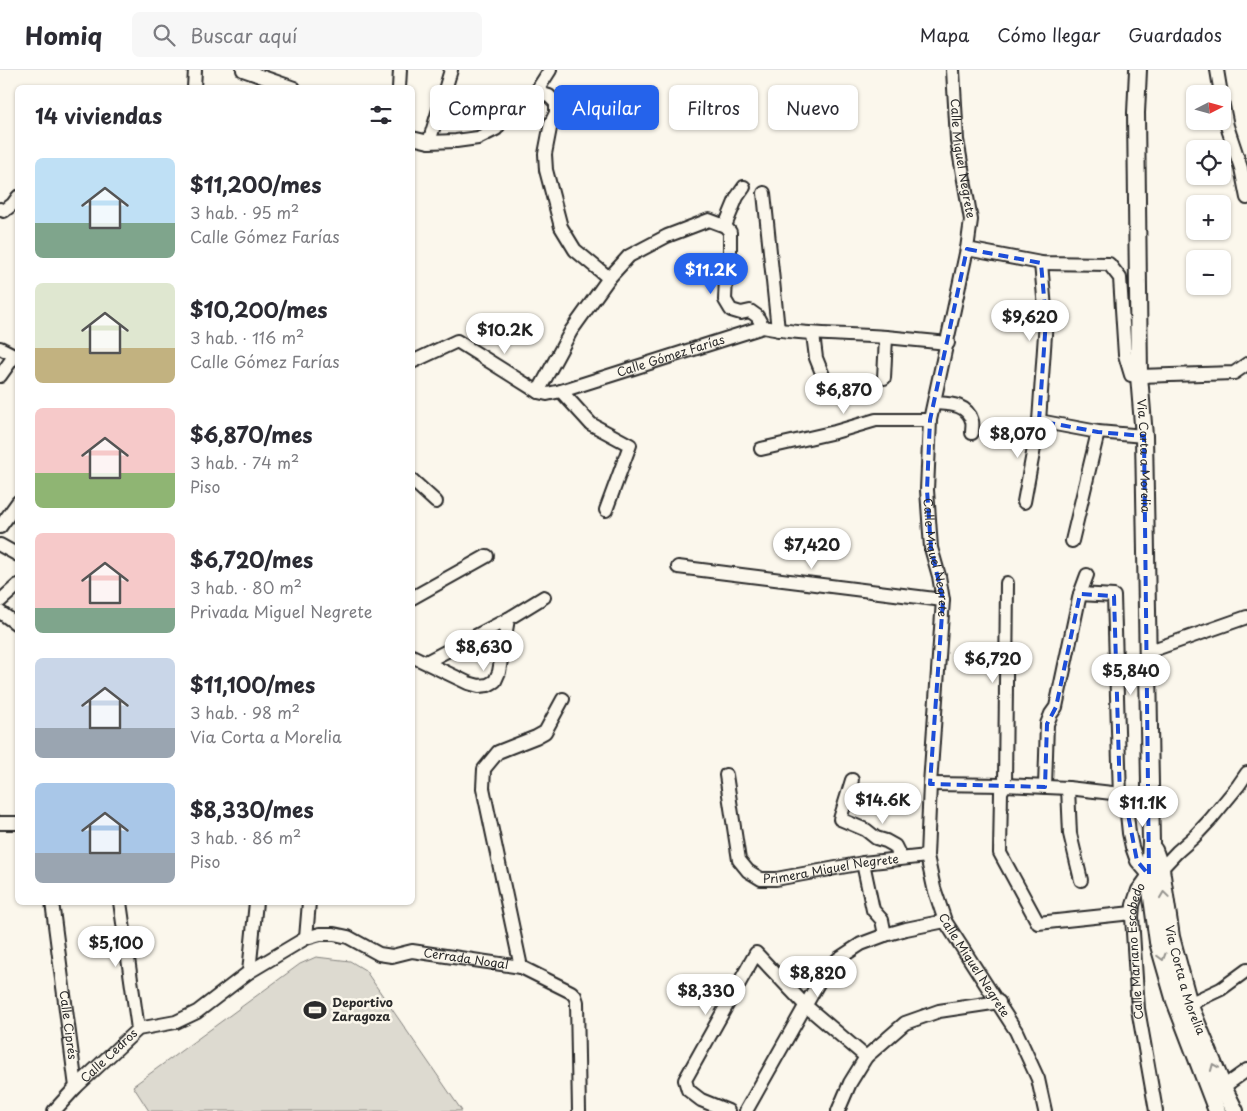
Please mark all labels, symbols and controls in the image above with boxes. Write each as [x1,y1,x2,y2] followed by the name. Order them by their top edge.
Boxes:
[132,12,482,57] search box
[25,17,102,53] text: Homiq
[150,21,178,49] icon: search
[190,21,297,49] text: Buscar aquí
[920,21,969,48] text: Mapa
[997,21,1100,48] text: Cómo llegar
[1128,21,1222,48] text: Guardados
[430,85,544,130] chip: Comprar
[554,85,659,130] chip: Alquilar
[669,85,758,130] chip: Filtros
[768,85,858,130] chip: Nuevo
[1186,85,1231,130] north arrow
[1186,85,1231,295] map controls
[947,98,981,219] street label: Calle Miguel Negrete
[35,99,162,131] text: 14 viviendas
[367,101,395,129] icon: filters
[1186,140,1231,185] button: locate
[190,168,321,200] text: $11,200/mes
[75,178,135,238] icon: home
[1186,195,1231,240] button: +
[190,200,299,224] text: 3 hab. · 95 m²
[190,224,339,248] text: Calle Gómez Farías
[1186,250,1231,295] button: −
[670,252,752,295] pin: $11.2K
[685,257,737,281] text: $11.2K
[190,293,328,325] text: $10,200/mes
[989,300,1071,342] pin: $9,620
[75,303,135,363] icon: home
[1002,304,1058,328] text: $9,620
[464,312,546,355] pin: $10.2K
[477,317,533,341] text: $10.2K
[190,325,304,349] text: 3 hab. · 116 m²
[614,330,727,381] street label: Calle Gómez Farías
[190,349,339,373] text: Calle Gómez Farías
[803,372,885,415] pin: $6,870
[816,377,872,401] text: $6,870
[1133,398,1155,514] street label: Via Corta a Morelia
[977,416,1059,459] pin: $8,070
[190,418,313,450] text: $6,870/mes
[990,421,1046,445] text: $8,070
[75,428,135,488] icon: home
[190,450,299,474] text: 3 hab. · 74 m²
[190,474,220,498] text: Piso
[920,497,953,618] street label: Calle Miguel Negrete
[771,528,853,570] pin: $7,420
[784,532,840,556] text: $7,420
[190,543,313,575] text: $6,720/mes
[75,553,135,613] icon: home
[190,575,302,599] text: 3 hab. · 80 m²
[190,599,372,623] text: Privada Miguel Negrete
[443,630,525,672] pin: $8,630
[456,634,512,658] text: $8,630
[952,642,1034,684] pin: $6,720
[965,646,1021,670] text: $6,720
[1090,654,1172,696] pin: $5,840
[1102,658,1160,682] text: $5,840
[190,668,315,700] text: $11,100/mes
[75,678,135,738] icon: home
[190,700,300,724] text: 3 hab. · 98 m²
[190,724,342,748] text: Via Corta a Morelia
[842,782,924,825] pin: $14.6K
[1102,786,1184,828] pin: $11.1K
[855,787,911,811] text: $14.6K
[1119,790,1167,814] text: $11.1K
[190,793,314,825] text: $8,330/mes
[75,803,135,863] icon: home
[190,825,301,849] text: 3 hab. · 86 m²
[190,849,220,873] text: Piso
[763,849,900,887] street label: Primera Miguel Negrete
[1122,878,1149,1021] street label: Calle Mariano Escobedo
[1160,890,1170,899] one-way arrow
[935,911,1015,1020] street label: Calle Miguel Negrete
[1161,924,1211,1038] street label: Via Corta a Morelia
[75,926,157,968] pin: $5,100
[89,930,143,954] text: $5,100
[422,943,510,973] street label: Cerrada Nogal
[1157,953,1167,961] one-way arrow
[777,956,859,998] pin: $8,820
[790,960,846,984] text: $8,820
[665,974,747,1016] pin: $8,330
[677,978,735,1002] text: $8,330
[56,989,82,1061] street label: Calle Ciprés
[332,993,393,1025] place label: Deportivo Zaragoza
[302,997,328,1023] sports icon: Deportivo Zaragoza
[76,1024,141,1087] street label: Calle Cedros
[1210,1063,1221,1072] one-way arrow

